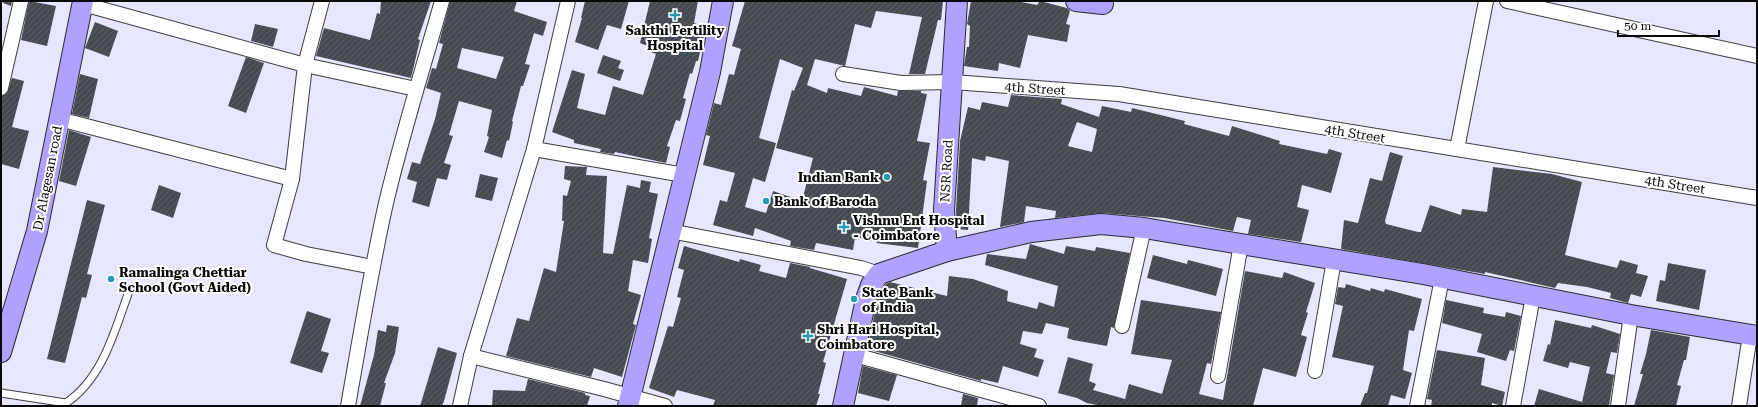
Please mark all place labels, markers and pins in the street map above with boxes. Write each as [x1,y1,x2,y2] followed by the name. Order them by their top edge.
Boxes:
[669,9,681,21] marker: Sakthi Fertility Hospital
[626,23,725,53] place label: Sakthi Fertility Hospital
[798,170,879,185] place label: Indian Bank
[882,172,892,182] marker: Indian Bank
[774,194,877,209] place label: Bank of Baroda
[761,196,771,206] marker: Bank of Baroda
[853,213,985,243] place label: Vishnu Ent Hospital - Coimbatore
[838,221,850,233] marker: Vishnu Ent Hospital - Coimbatore
[119,265,251,295] place label: Ramalinga Chettiar School (Govt Aided)
[106,274,116,284] marker: Ramalinga Chettiar School (Govt Aided)
[862,285,934,315] place label: State Bank of India
[849,294,859,304] marker: State Bank of India
[817,322,939,352] place label: Shri Hari Hospital, Coimbatore
[802,330,814,342] marker: Shri Hari Hospital, Coimbatore

